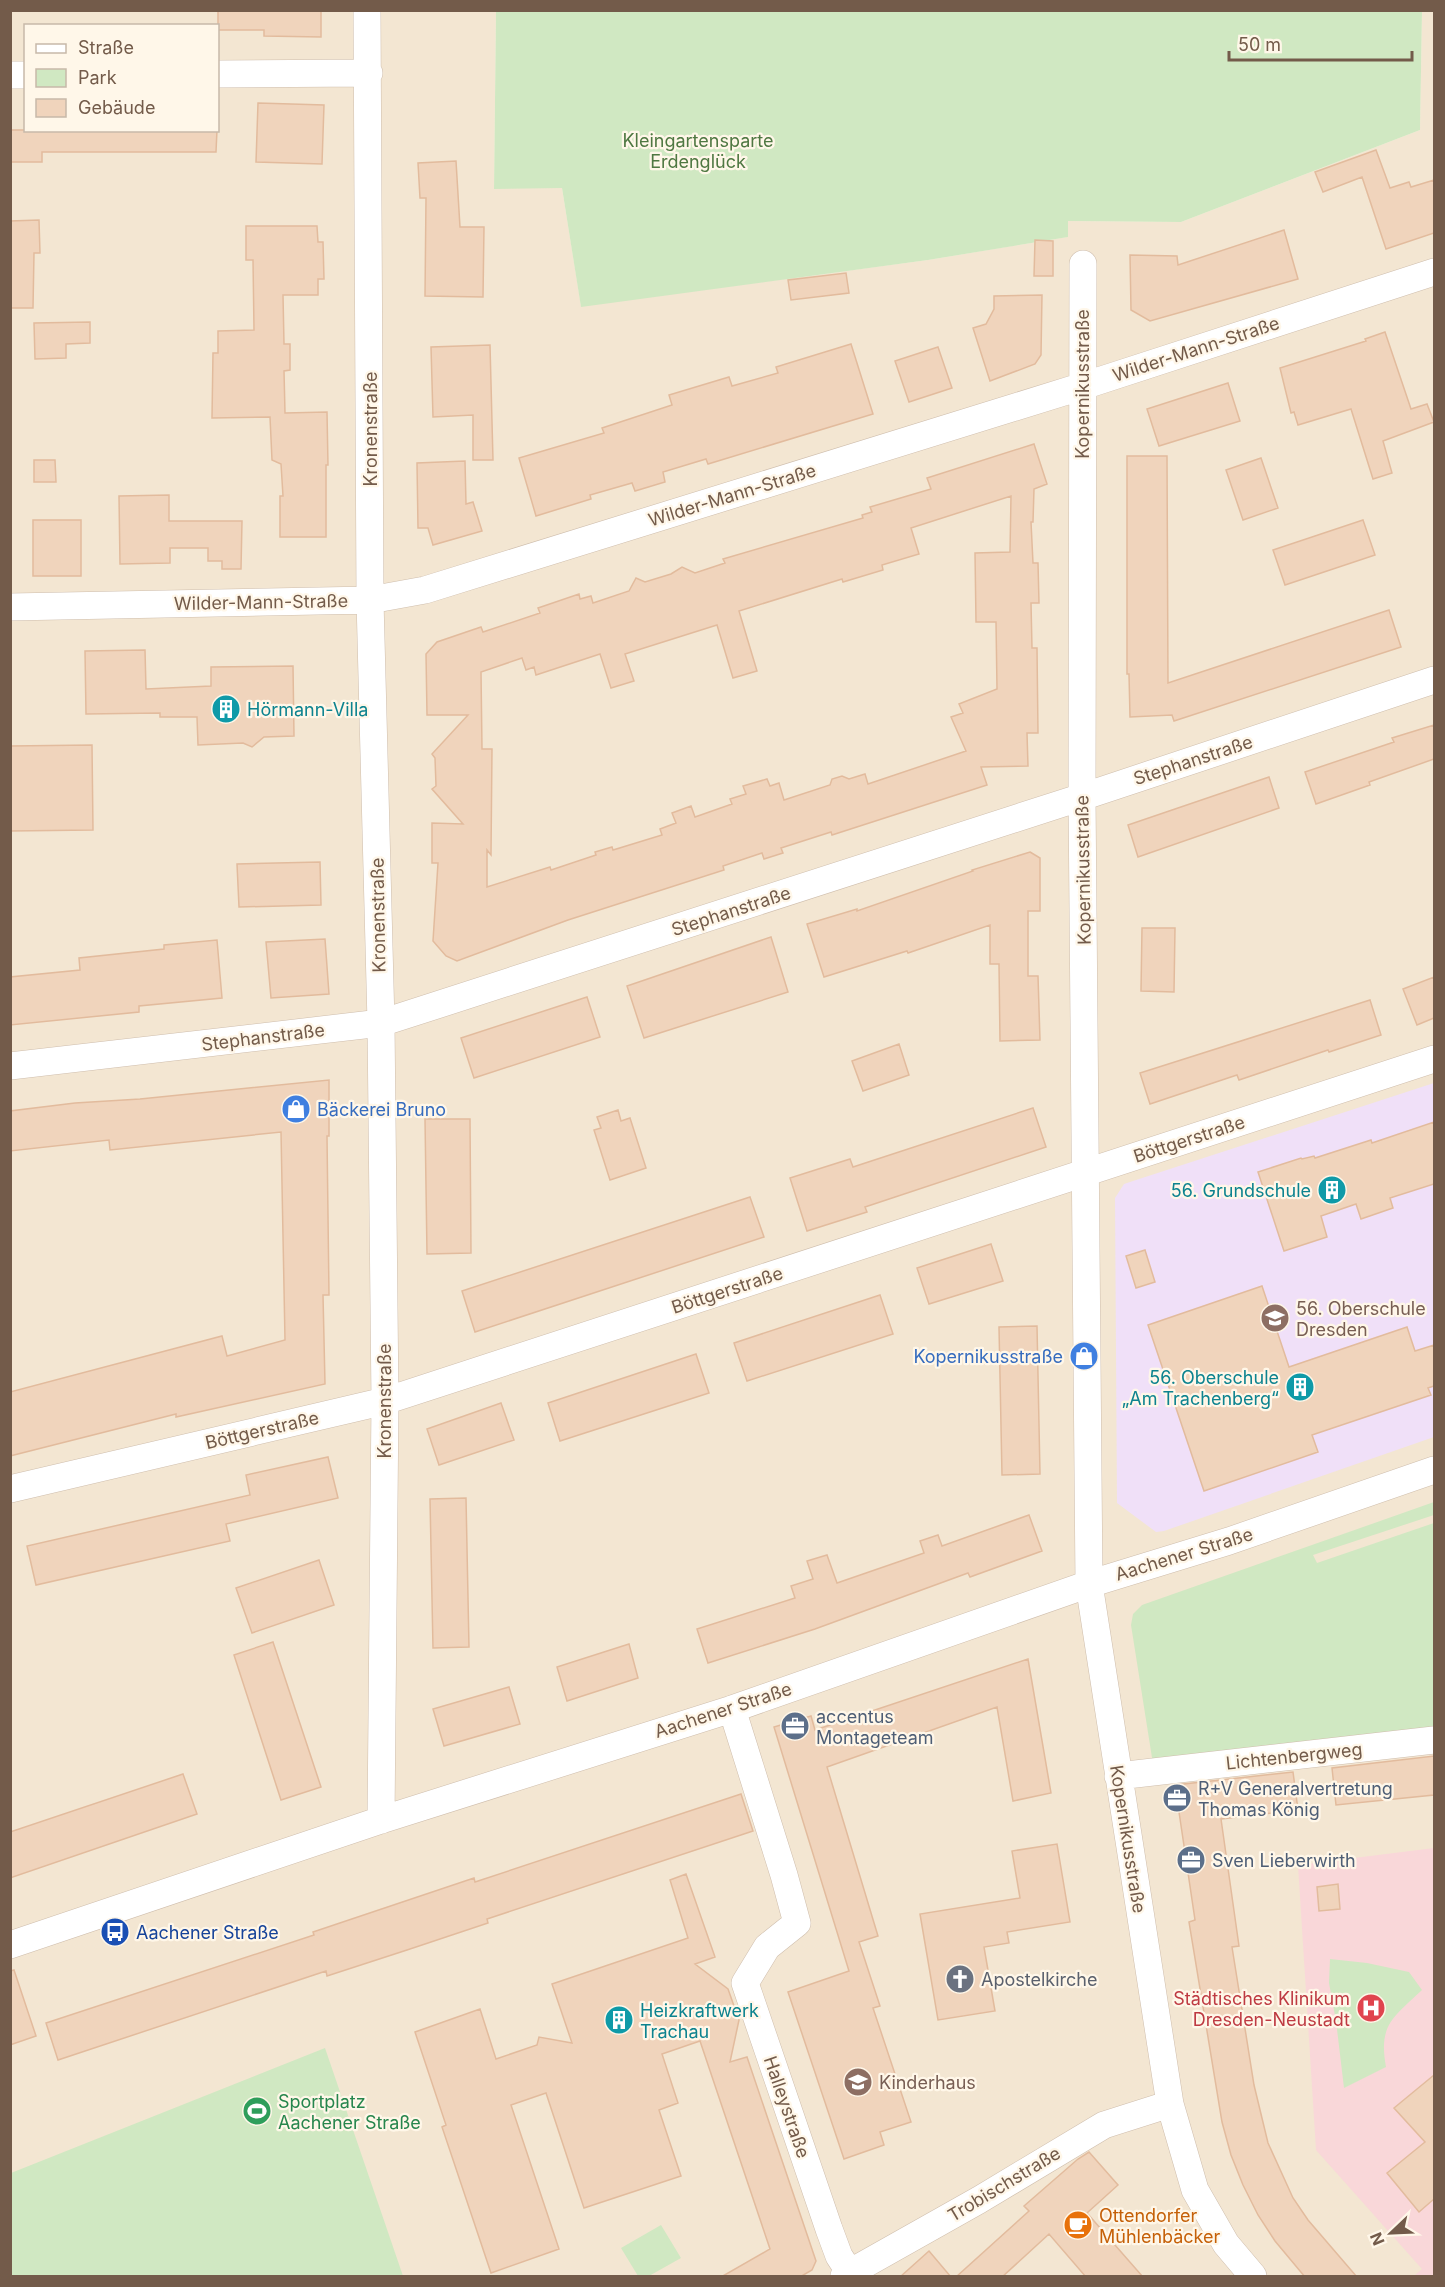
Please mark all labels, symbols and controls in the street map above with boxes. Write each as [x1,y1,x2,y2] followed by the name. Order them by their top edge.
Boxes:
[24,24,219,132] legend
[1229,24,1412,62] scale bar
[1238,34,1281,55] text: 50 m
[78,37,134,58] text: Straße
[78,67,117,88] text: Park
[78,97,155,118] text: Gebäude
[622,130,774,172] park label: Kleingartensparte Erdenglück
[1072,309,1093,459] street label: Kopernikusstraße
[1110,312,1282,386] street label: Wilder-Mann-Straße
[360,372,381,487] street label: Kronenstraße
[646,460,818,530] street label: Wilder-Mann-Straße
[174,590,348,614] street label: Wilder-Mann-Straße
[210,693,242,725] building icon: Hörmann-Villa
[247,699,368,720] place label: Hörmann-Villa
[1131,731,1255,789] street label: Stephanstraße
[1071,795,1095,945] street label: Kopernikusstraße
[366,857,390,973] street label: Kronenstraße
[669,882,793,940] street label: Stephanstraße
[200,1019,326,1055] street label: Stephanstraße
[280,1093,312,1125] shop icon: Bäckerei Bruno
[317,1099,446,1120] place label: Bäckerei Bruno
[1131,1111,1247,1167] street label: Böttgerstraße
[1316,1174,1348,1206] building icon: 56. Grundschule
[1171,1180,1311,1201] place label: 56. Grundschule
[669,1262,785,1318] street label: Böttgerstraße
[1296,1298,1426,1340] place label: 56. Oberschule Dresden
[1259,1302,1291,1334] school or university icon: 56. Oberschule Dresden
[1068,1340,1100,1372] shop icon: Kopernikusstraße
[374,1344,395,1459] street label: Kronenstraße
[913,1346,1063,1367] place label: Kopernikusstraße
[1122,1367,1279,1409] place label: 56. Oberschule „Am Trachenberg“
[1284,1371,1316,1403] building icon: 56. Oberschule „Am Trachenberg“
[203,1407,321,1453] street label: Böttgerstraße
[1113,1523,1255,1585] street label: Aachener Straße
[652,1678,794,1742] street label: Aachener Straße
[816,1706,934,1748] place label: accentus Montageteam
[779,1710,811,1742] office icon: accentus Montageteam
[1225,1738,1363,1774] street label: Lichtenbergweg
[1106,1763,1150,1915] street label: Kopernikusstraße
[1198,1778,1393,1820] place label: R+V Generalvertretung Thomas König
[1161,1782,1193,1814] office icon: R+V Generalvertretung Thomas König
[1175,1844,1207,1876] office icon: Sven Lieberwirth
[1212,1850,1356,1871] place label: Sven Lieberwirth
[99,1916,131,1948] bus stop icon: Aachener Straße
[136,1922,279,1943] place label: Aachener Straße
[944,1963,976,1995] church icon: Apostelkirche
[981,1969,1097,1990] place label: Apostelkirche
[1173,1988,1350,2030] place label: Städtisches Klinikum Dresden-Neustadt
[1355,1992,1387,2024] hospital icon: Städtisches Klinikum Dresden-Neustadt
[640,2000,759,2042] place label: Heizkraftwerk Trachau
[603,2004,635,2036] building icon: Heizkraftwerk Trachau
[760,2053,814,2161] street label: Halleystraße
[842,2066,874,2098] school or university icon: Kinderhaus
[879,2072,976,2093] place label: Kinderhaus
[278,2091,421,2133] place label: Sportplatz Aachener Straße
[241,2095,273,2127] sports icon: Sportplatz Aachener Straße
[944,2142,1064,2226] street label: Trobischstraße
[1361,2203,1421,2263] north arrow
[1099,2205,1221,2247] place label: Ottendorfer Mühlenbäcker
[1062,2209,1094,2241] cafe icon: Ottendorfer Mühlenbäcker
[1366,2229,1389,2248] text: N

